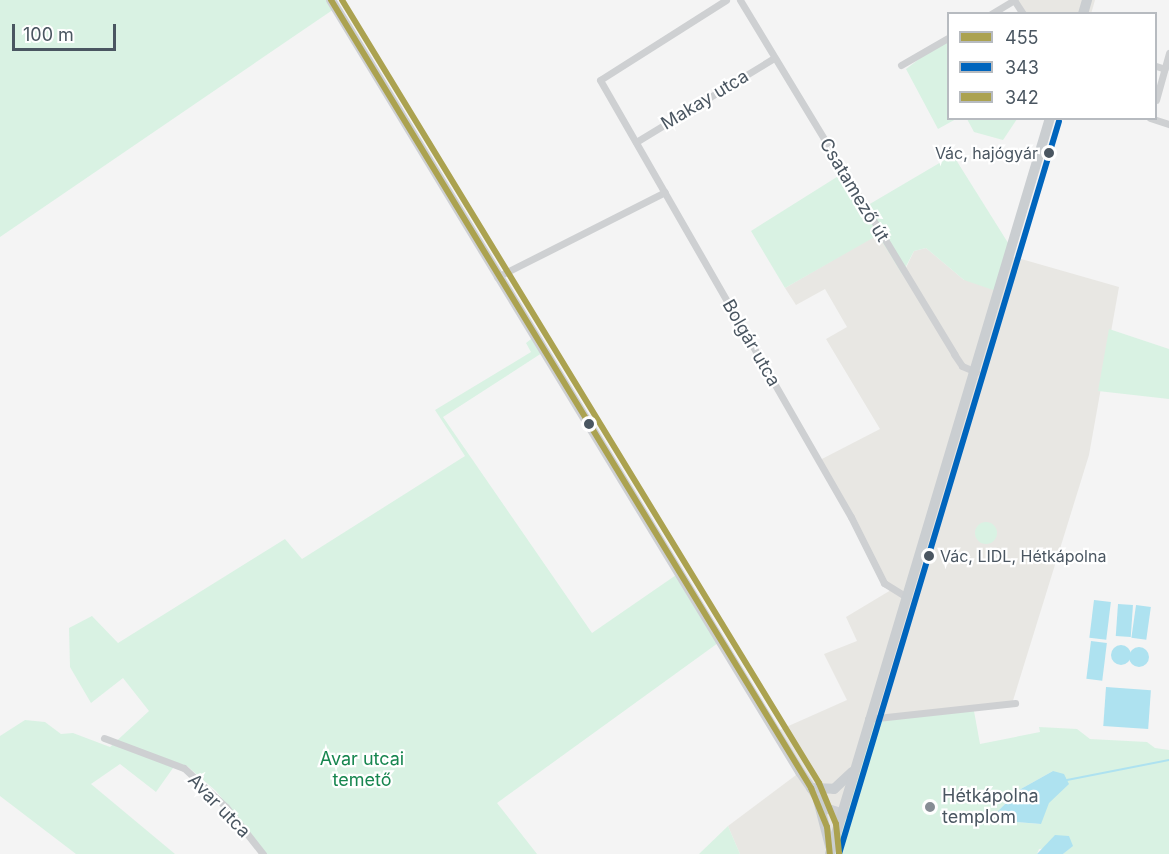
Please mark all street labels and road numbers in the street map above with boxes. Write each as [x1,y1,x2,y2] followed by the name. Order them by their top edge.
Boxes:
[657,65,753,135] street label: Makay utca
[815,134,893,246] street label: Csatamező út
[717,296,785,390] street label: Bolgár utca
[183,770,255,842] street label: Avar utca

